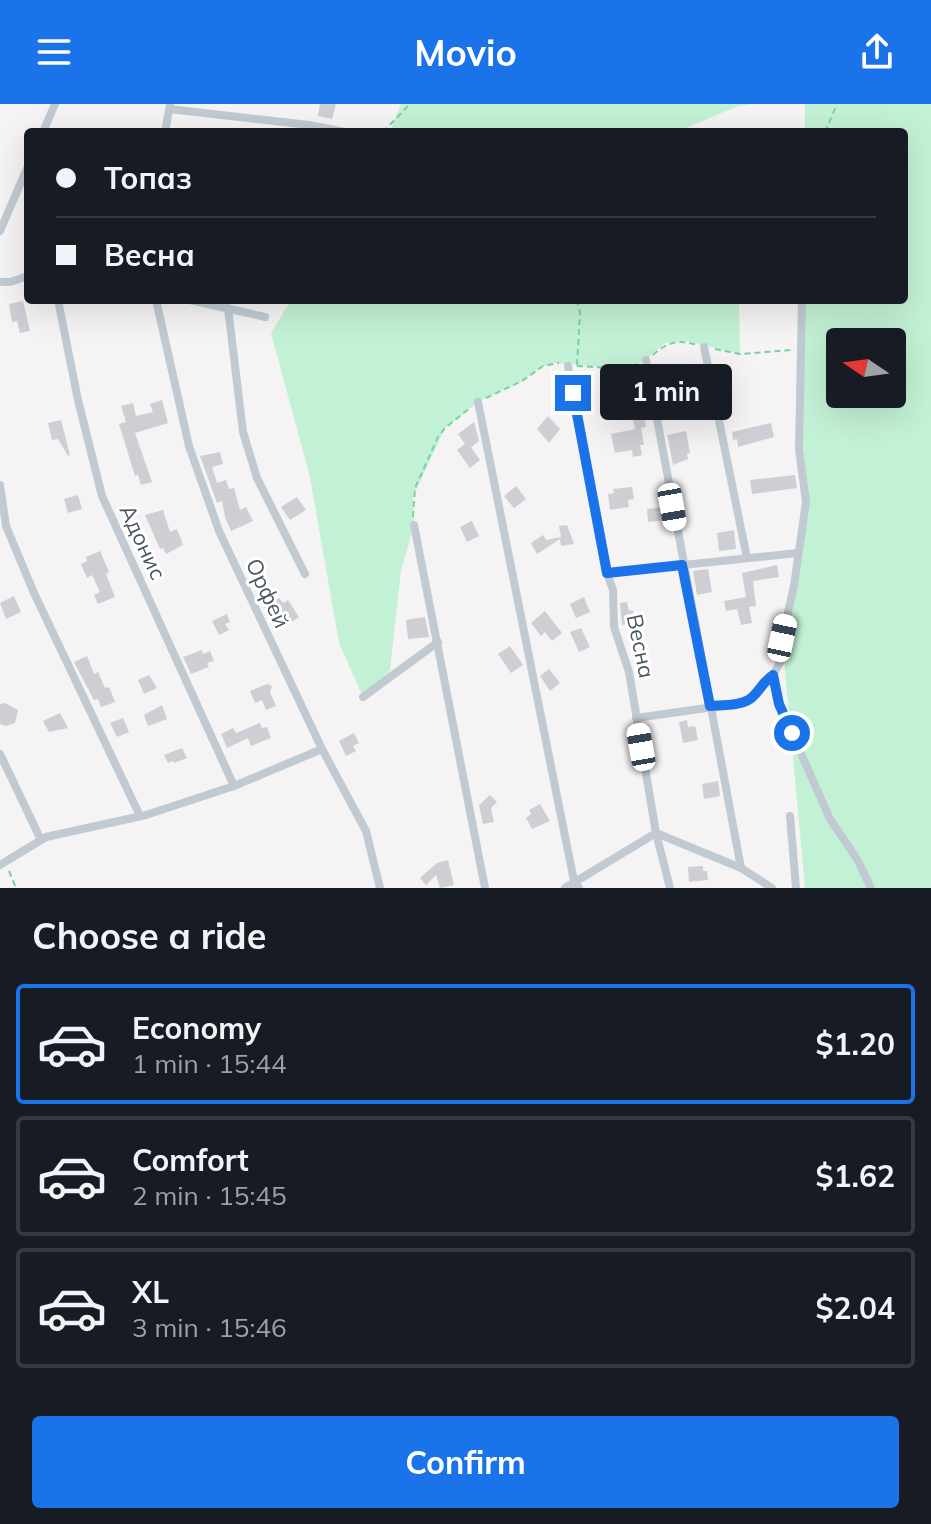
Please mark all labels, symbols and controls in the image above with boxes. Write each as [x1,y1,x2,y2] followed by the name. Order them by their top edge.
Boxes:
[32,30,76,74] icon: menu
[414,30,517,75] text: Movio
[855,30,899,74] icon: share
[104,159,192,197] text: Топаз
[104,236,195,274] text: Весна
[826,328,906,408] north arrow
[826,328,906,408] map controls
[601,365,733,421] callout: 1 min
[555,375,591,411] route end
[632,375,700,408] text: 1 min
[656,481,688,533] car
[113,500,173,584] street label: Адонис
[240,554,296,632] street label: Орфей
[621,611,661,681] street label: Весна
[765,612,799,664] car
[774,715,810,751] route start
[625,721,657,773] car
[32,913,266,958] text: Choose a ride
[36,1008,108,1080] icon: car
[132,1009,261,1047] text: Economy
[816,1025,895,1063] text: $1.20
[132,1047,287,1080] text: 1 min · 15:44
[36,1140,108,1212] icon: car
[132,1141,249,1179] text: Comfort
[816,1157,895,1195] text: $1.62
[132,1179,287,1212] text: 2 min · 15:45
[36,1272,108,1344] icon: car
[132,1273,169,1311] text: XL
[816,1289,895,1327] text: $2.04
[132,1311,287,1344] text: 3 min · 15:46
[32,1416,899,1508] button: Confirm

